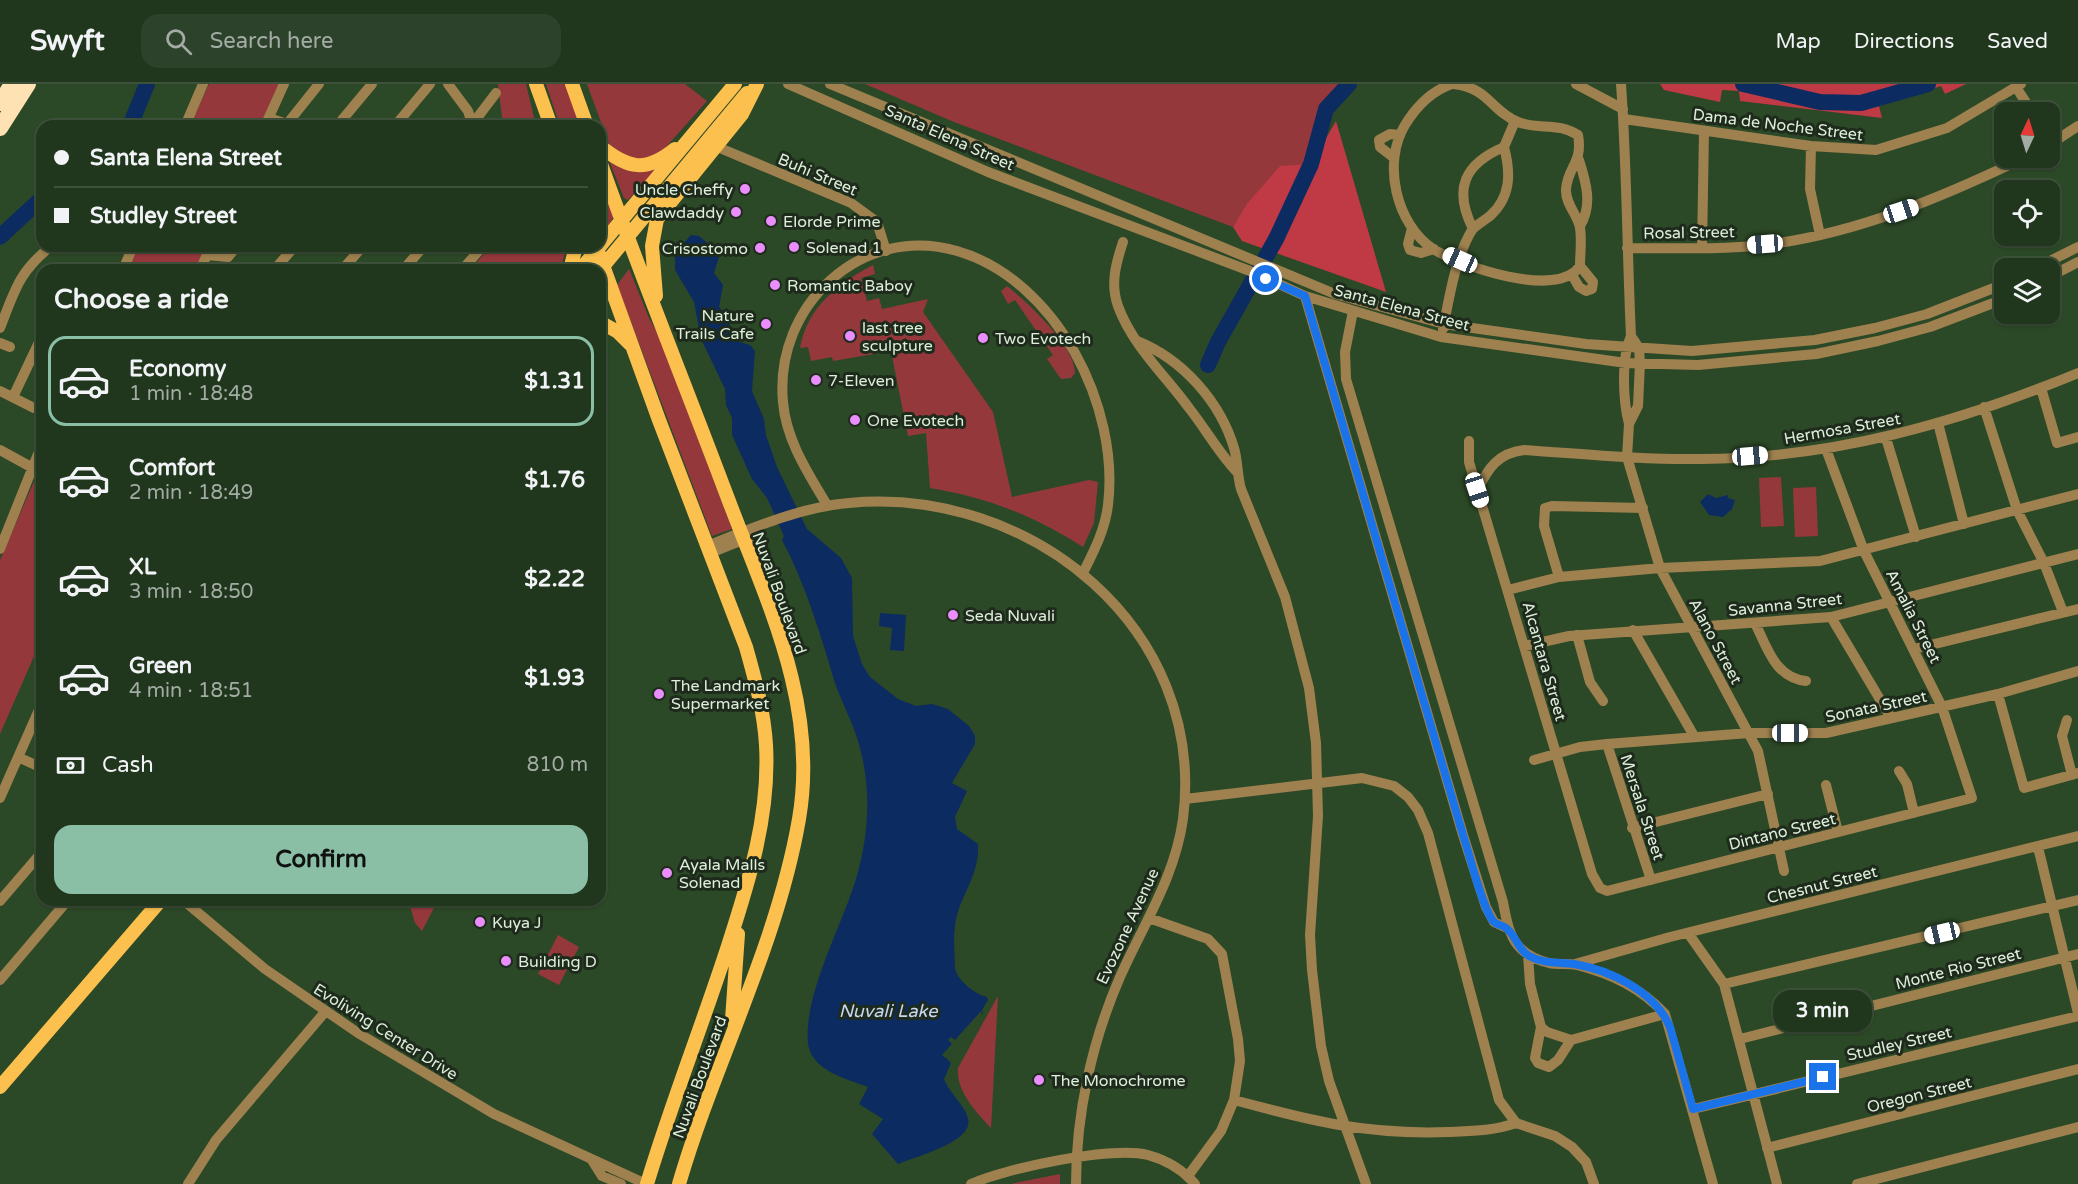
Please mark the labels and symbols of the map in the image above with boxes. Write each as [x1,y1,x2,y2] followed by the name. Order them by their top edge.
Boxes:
[882,100,1017,175] street label: Santa Elena Street
[1994,102,2060,168] north arrow
[1692,105,1864,145] street label: Dama de Noche Street
[775,149,860,201] street label: Buhi Street
[635,180,733,200] place label: Uncle Cheffy
[738,182,752,196] marker: Uncle Cheffy
[1881,197,1921,225] car
[640,203,724,223] place label: Clawdaddy
[729,205,743,219] marker: Clawdaddy
[783,212,881,232] place label: Elorde Prime
[764,214,778,228] marker: Elorde Prime
[1643,222,1735,244] street label: Rosal Street
[1746,234,1784,254] car
[806,238,882,258] place label: Solenad 1
[662,239,748,259] place label: Crisostomo
[787,240,801,254] marker: Solenad 1
[753,241,767,255] marker: Crisostomo
[1440,244,1480,276] car
[1252,265,1279,292] route start
[787,276,913,296] place label: Romantic Baboy
[768,278,782,292] marker: Romantic Baboy
[1332,280,1472,336] street label: Santa Elena Street
[676,306,754,344] place label: Nature Trails Cafe
[759,317,773,331] marker: Nature Trails Cafe
[862,318,933,356] place label: last tree sculpture
[843,329,857,343] marker: last tree sculpture
[995,329,1091,349] place label: Two Evotech
[976,331,990,345] marker: Two Evotech
[828,371,895,391] place label: 7-Eleven
[809,373,823,387] marker: 7-Eleven
[1782,409,1902,449] street label: Hermosa Street
[867,411,964,431] place label: One Evotech
[848,413,862,427] marker: One Evotech
[1731,445,1769,467] car
[1463,470,1491,510] car
[748,529,810,657] street label: Nuvali Boulevard
[1881,566,1945,667] street label: Amalia Street
[1727,589,1843,621] street label: Savanna Street
[1684,595,1746,688] street label: Alano Street
[1517,599,1571,723] street label: Alcantara Street
[965,606,1055,626] place label: Seda Nuvali
[946,608,960,622] marker: Seda Nuvali
[671,676,780,714] place label: The Landmark Supermarket
[1824,686,1929,727] street label: Sonata Street
[652,687,666,701] marker: The Landmark Supermarket
[1772,724,1808,742] car
[1616,752,1669,863] street label: Mersala Street
[1727,809,1838,855] street label: Dintano Street
[679,855,765,893] place label: Ayala Malls Solenad
[1765,862,1879,908] street label: Chesnut Street
[1092,865,1164,988] street label: Evozone Avenue
[660,866,674,880] marker: Ayala Malls Solenad
[492,913,542,933] place label: Kuya J
[473,915,487,929] marker: Kuya J
[1922,920,1962,946] car
[1893,944,2023,994] street label: Monte Rio Street
[518,952,597,972] place label: Building D
[499,954,513,968] marker: Building D
[309,979,461,1085] street label: Evoliving Center Drive
[1774,990,1872,1032] callout: 3 min
[839,1000,938,1022] water label: Nuvali Lake
[669,1013,731,1141] street label: Nuvali Boulevard
[1845,1022,1954,1066] street label: Studley Street
[1809,1063,1836,1090] route end
[1051,1071,1186,1091] place label: The Monochrome
[1865,1072,1974,1118] street label: Oregon Street
[1032,1073,1046,1087] marker: The Monochrome

